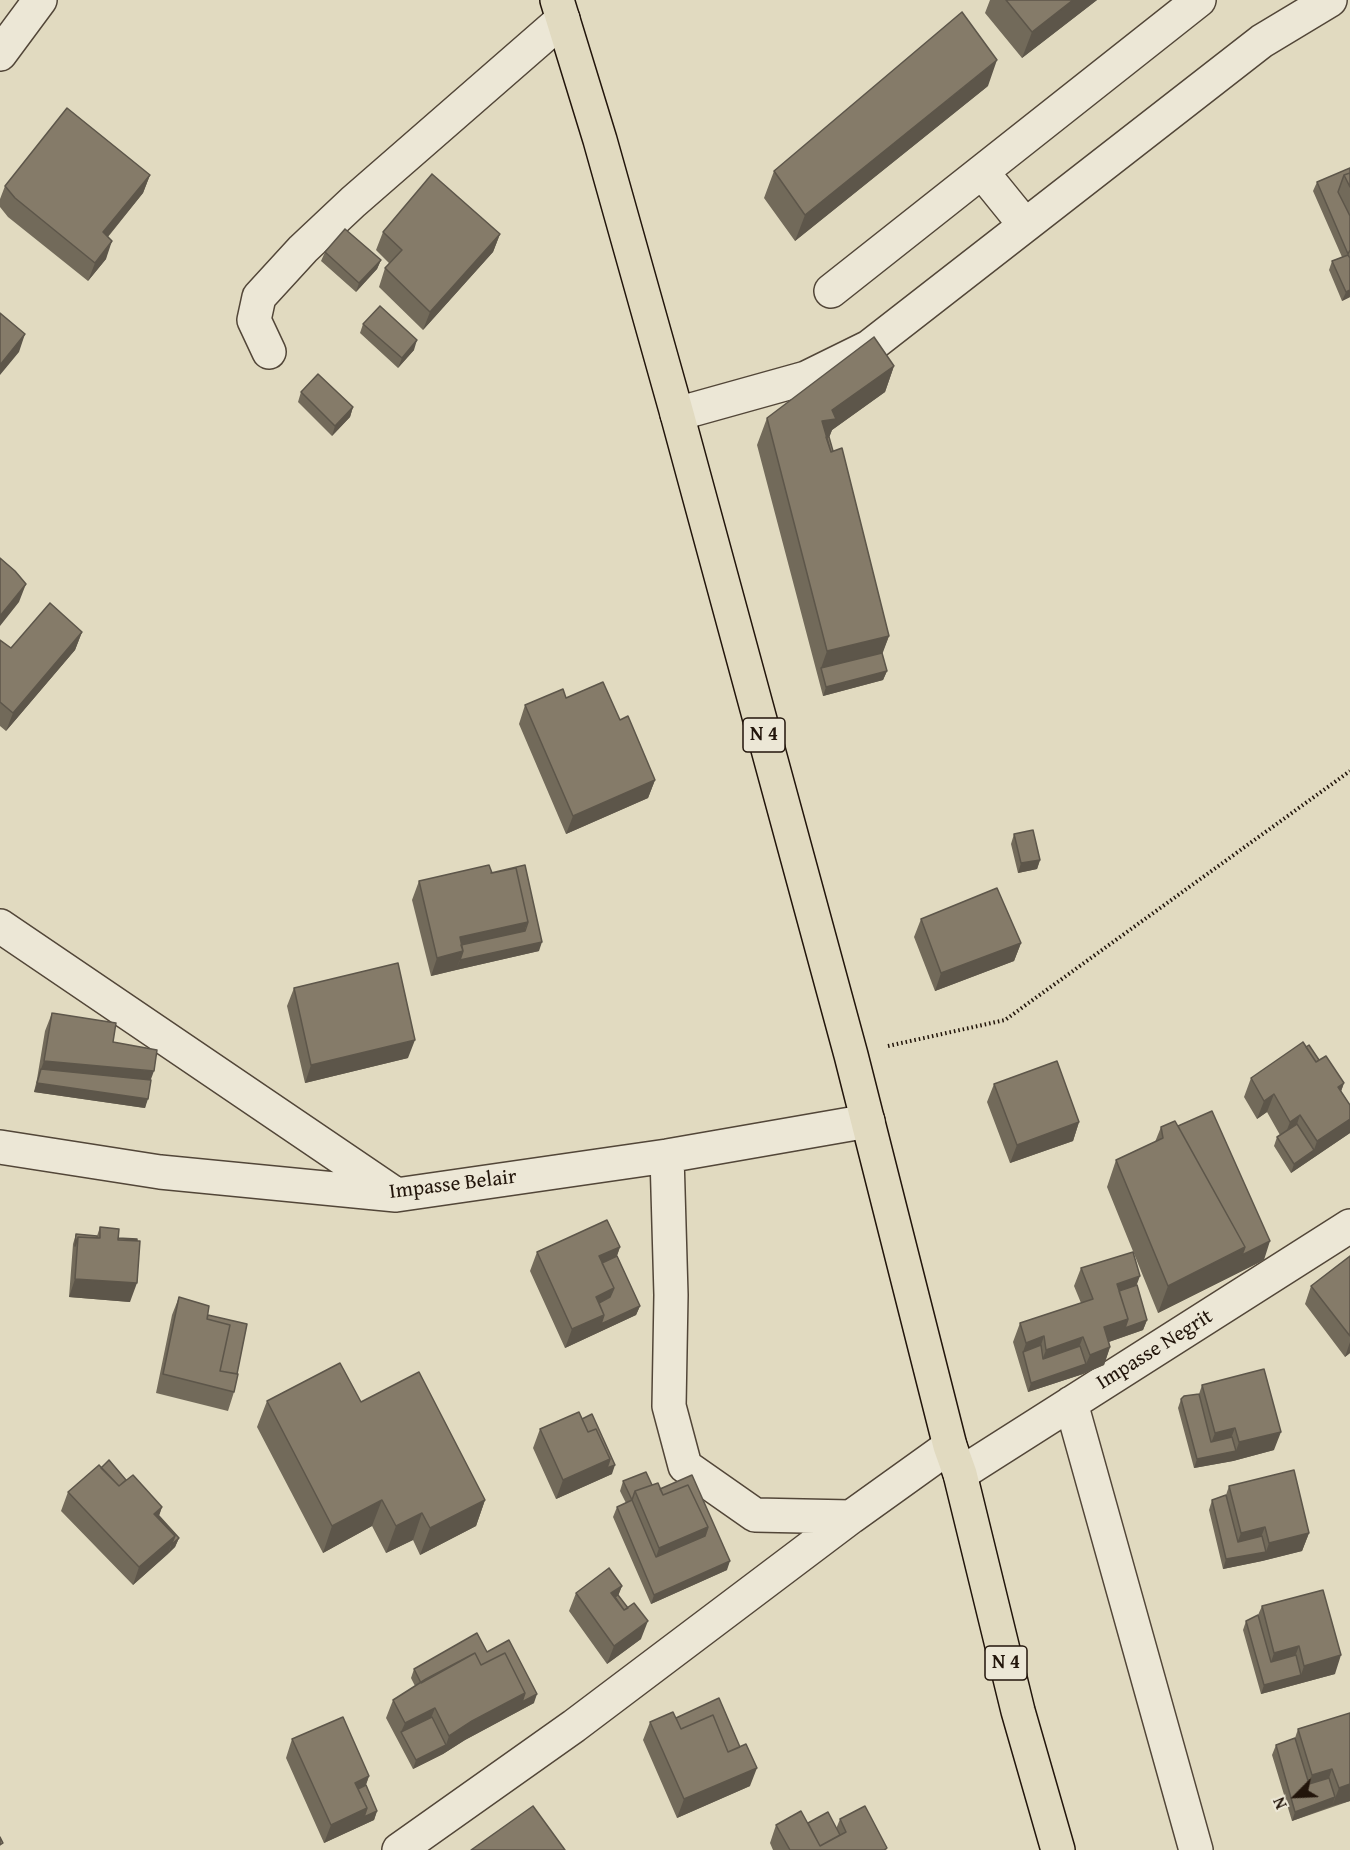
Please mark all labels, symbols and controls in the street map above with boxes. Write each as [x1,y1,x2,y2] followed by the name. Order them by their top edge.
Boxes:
[743,718,785,752] road number: N 4
[388,1165,518,1205] street label: Impasse Belair
[1092,1304,1218,1396] street label: Impasse Negrit
[985,1646,1027,1680] road number: N 4
[1266,1766,1326,1826] north arrow
[1266,1794,1293,1813] text: N

